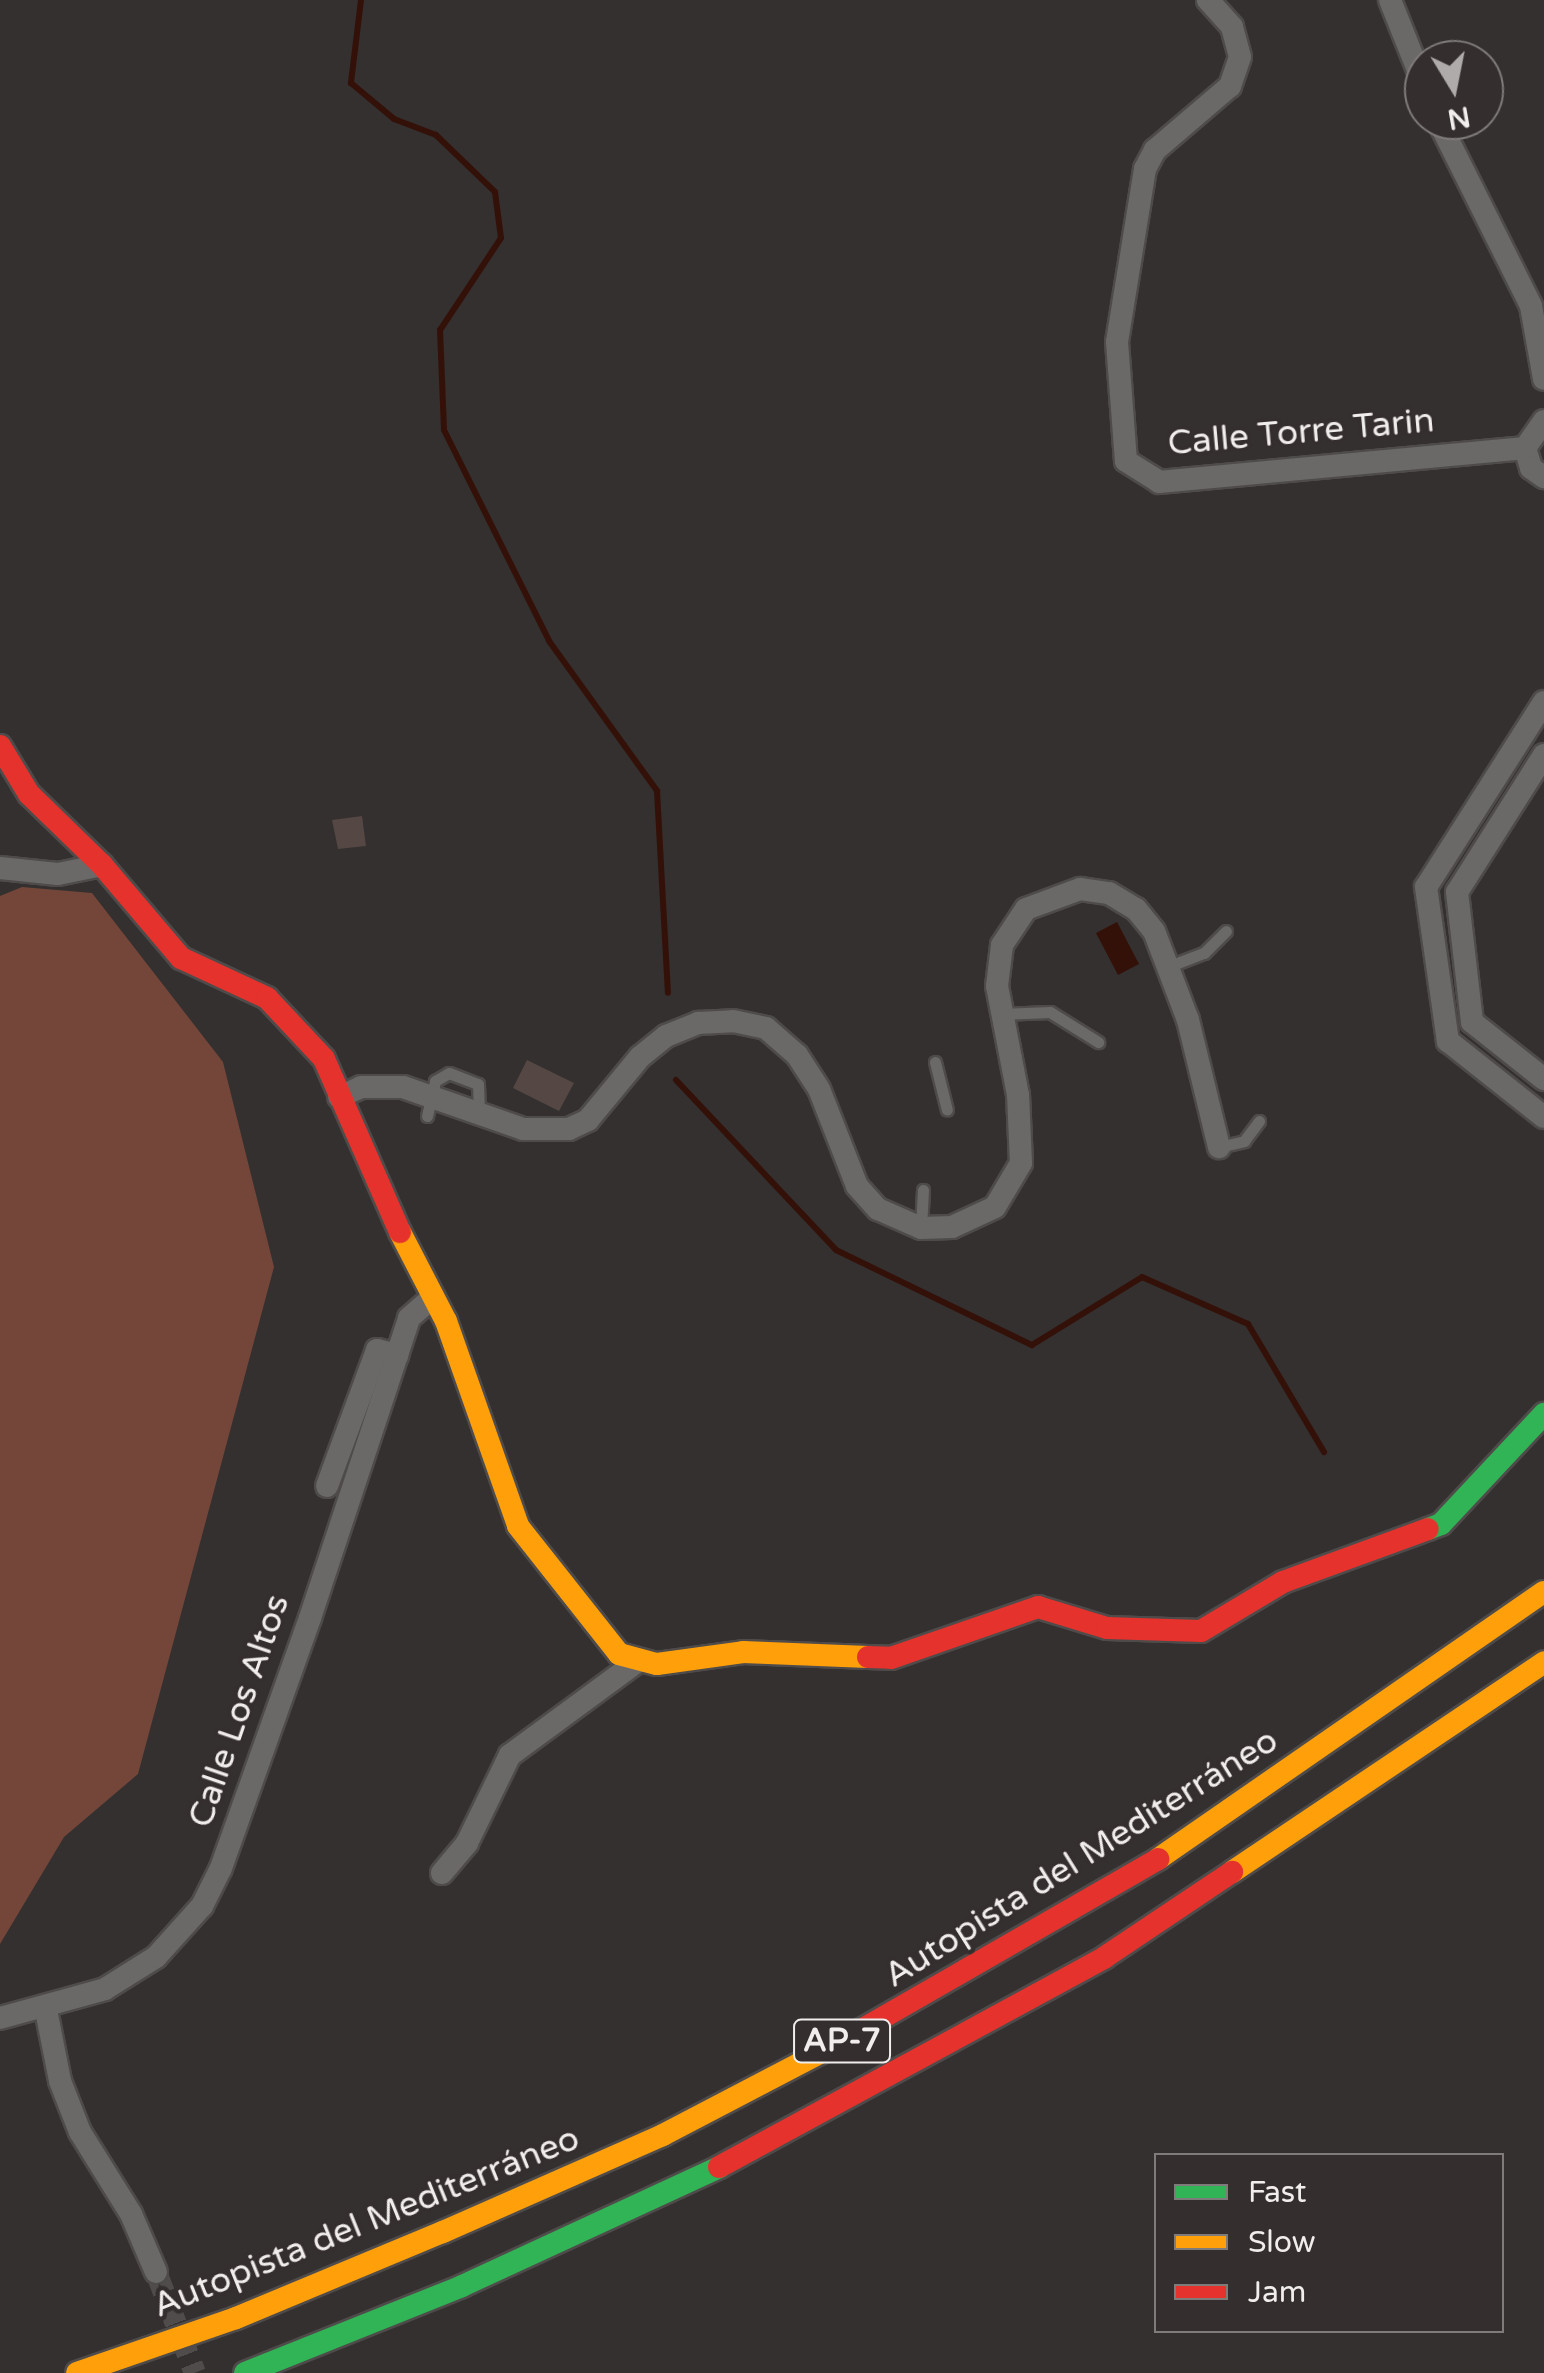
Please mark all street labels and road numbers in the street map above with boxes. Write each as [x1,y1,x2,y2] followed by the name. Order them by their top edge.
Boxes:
[1166,399,1436,465] street label: Calle Torre Tarin
[180,1589,298,1833] street label: Calle Los Altos
[876,1719,1286,1997] street label: Autopista del Mediterráneo
[792,2014,892,2068] road number: AP-7
[147,2117,585,2327] street label: Autopista del Mediterráneo

